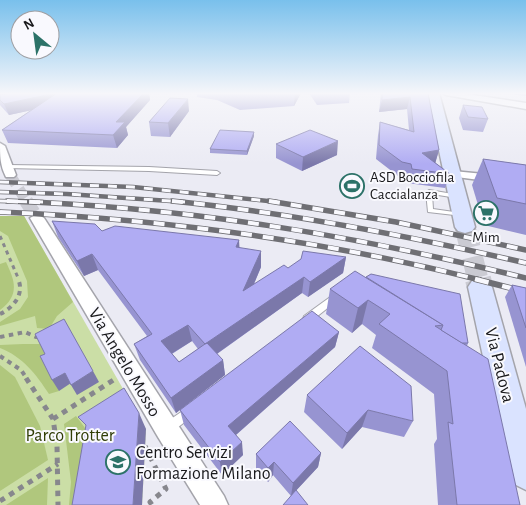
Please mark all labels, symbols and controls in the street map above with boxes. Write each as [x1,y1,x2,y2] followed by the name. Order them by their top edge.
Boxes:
[10,10,60,60] north arrow
[22,16,37,33] text: N
[370,170,454,202] place label: ASD Bocciofila Caccialanza
[339,173,365,199] sports icon: ASD Bocciofila Caccialanza
[473,200,499,226] supermarket icon: Mim
[472,230,500,245] place label: Mim
[85,305,164,420] street label: Via Angelo Mosso
[481,326,517,405] street label: Via Padova
[25,427,115,445] park label: Parco Trotter
[136,444,271,483] place label: Centro Servizi Formazione Milano
[105,449,131,475] school or university icon: Centro Servizi Formazione Milano

